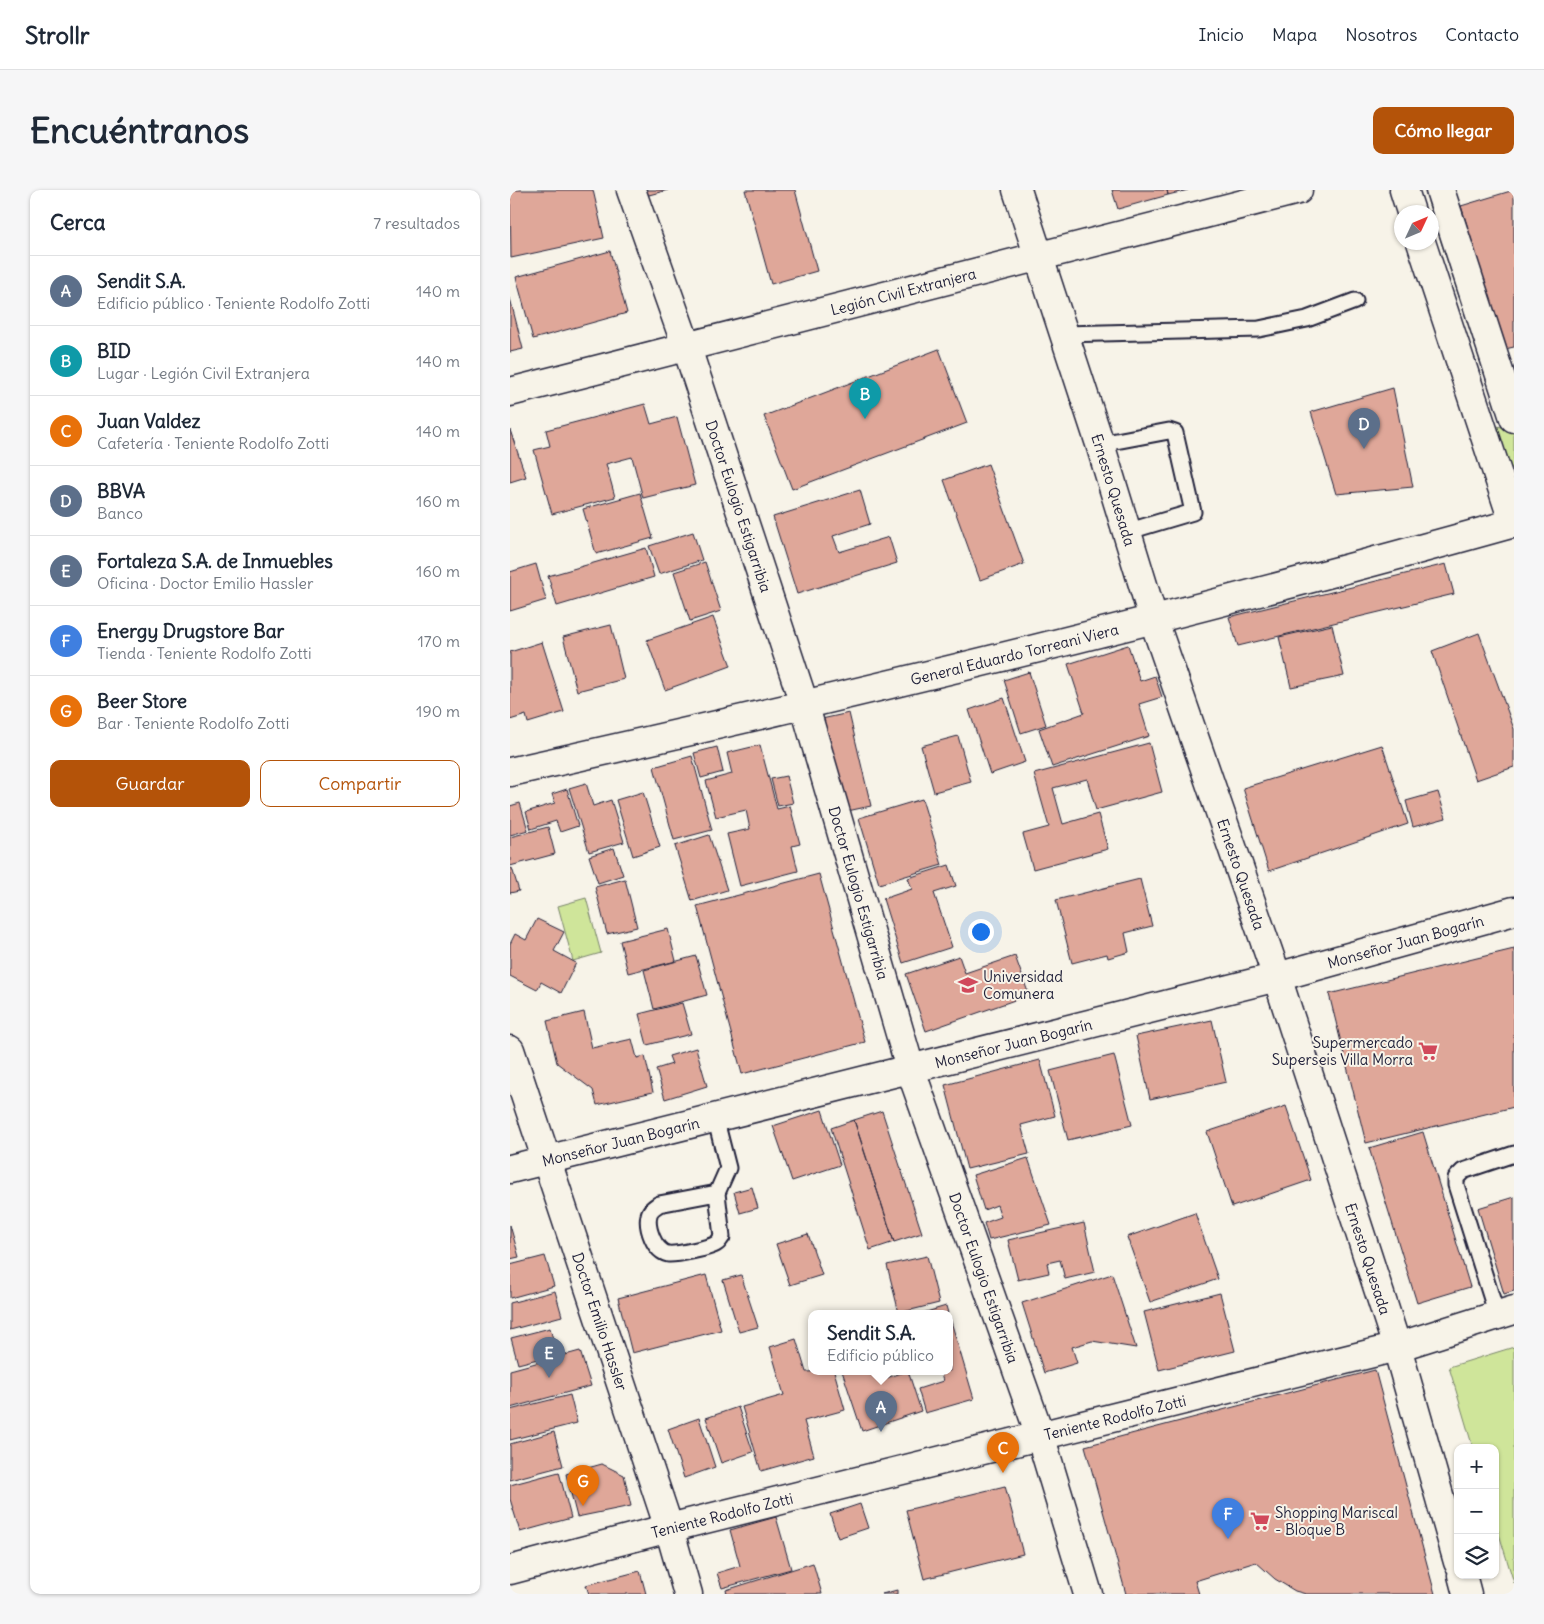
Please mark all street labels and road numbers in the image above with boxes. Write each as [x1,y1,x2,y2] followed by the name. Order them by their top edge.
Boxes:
[829,263,978,319] street label: Legión Civil Extranjera
[702,418,776,595] street label: Doctor Eulogio Estigarribia
[1088,431,1140,549] street label: Ernesto Quesada
[908,619,1121,689] street label: General Eduardo Torreani Viera
[825,804,893,982] street label: Doctor Eulogio Estigarribia
[1213,816,1270,933] street label: Ernesto Quesada
[1325,910,1486,972] street label: Monseñor Juan Bogarín
[933,1014,1094,1072] street label: Monseñor Juan Bogarín
[540,1112,702,1170] street label: Monseñor Juan Bogarín
[945,1190,1023,1366] street label: Doctor Eulogio Estigarribia
[1341,1200,1395,1317] street label: Ernesto Quesada
[568,1250,632,1393] street label: Doctor Emilio Hassler
[1042,1390,1188,1444] street label: Teniente Rodolfo Zotti
[649,1488,795,1542] street label: Teniente Rodolfo Zotti

